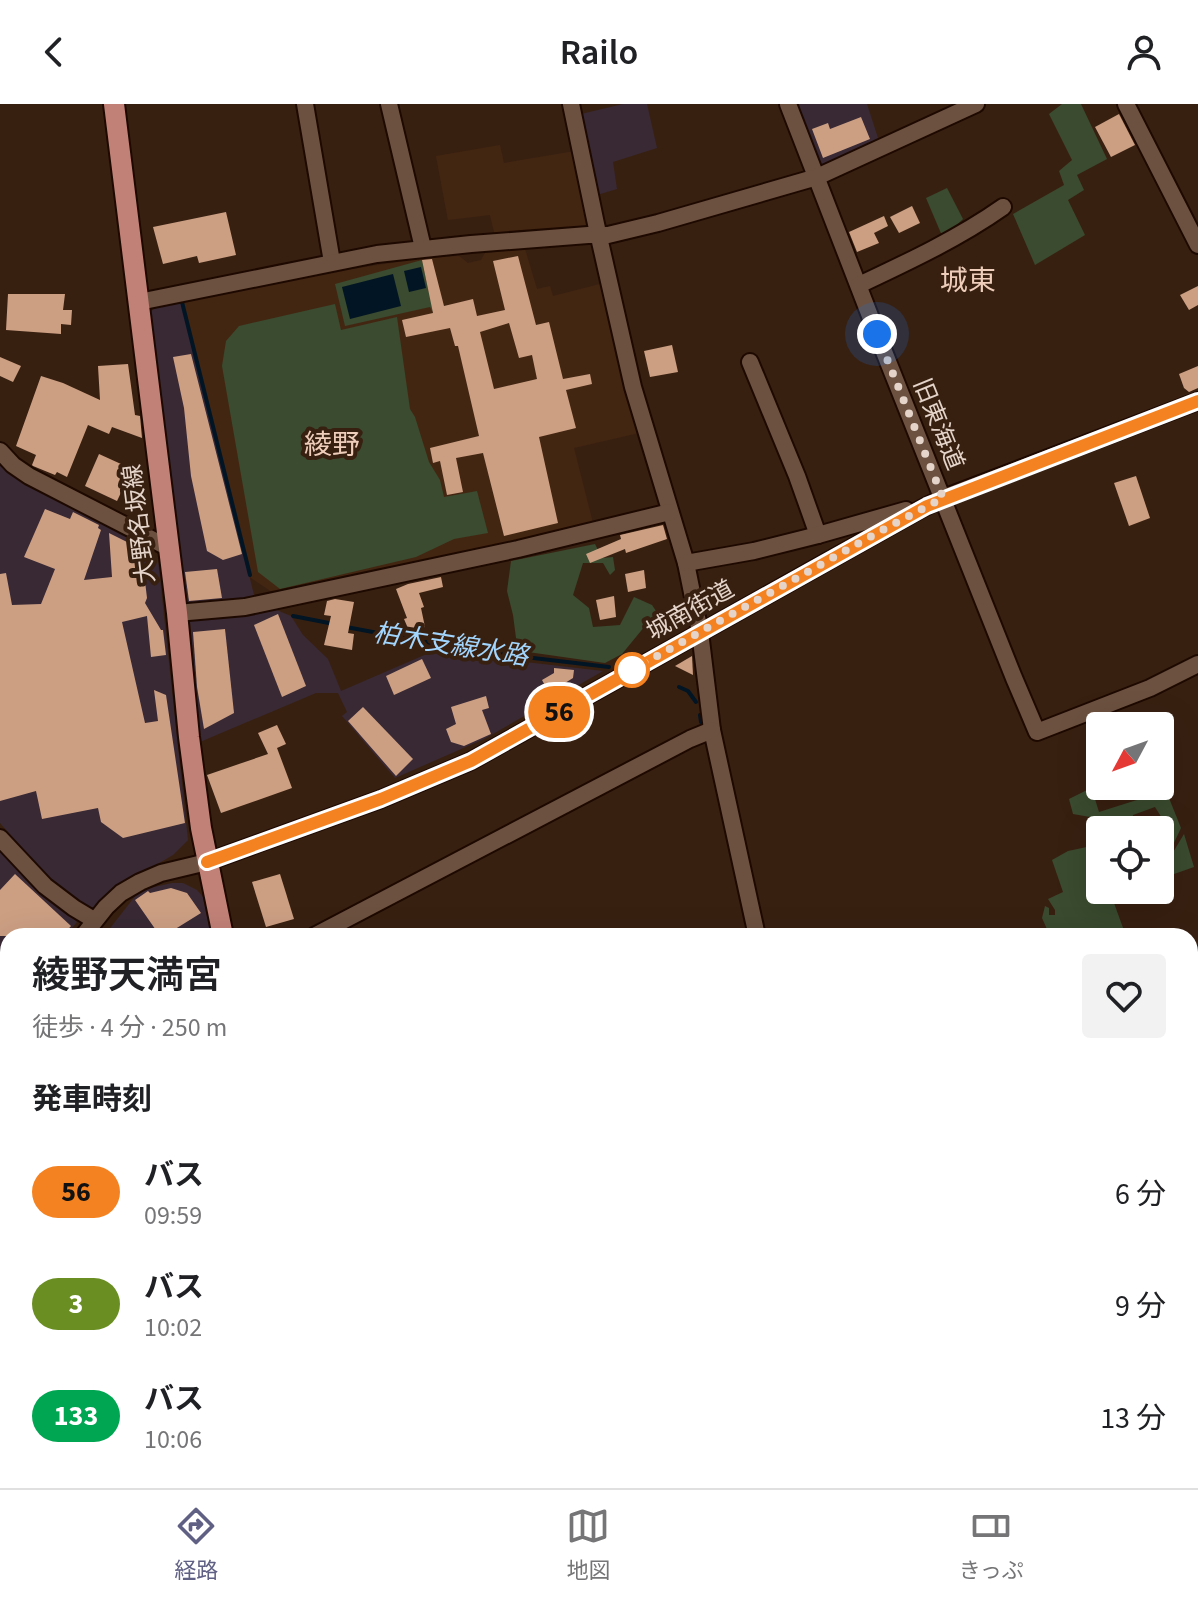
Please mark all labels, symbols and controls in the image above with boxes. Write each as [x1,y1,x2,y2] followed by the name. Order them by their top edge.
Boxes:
[560,27,638,78] text: Railo
[32,30,76,74] icon: back
[1122,30,1166,74] icon: person
[940,261,996,301] district label: 城東
[857,314,897,354] your location
[904,373,973,475] street label: 旧東海道
[304,425,360,465] district label: 綾野
[115,462,164,586] street label: 大野名坂線
[640,572,741,649] street label: 城南街道
[371,614,533,675] water label: 柏木支線水路
[615,653,649,687] unlabelled marker
[523,686,595,738] line badge: 56
[544,692,574,732] text: 56
[1086,712,1174,800] north arrow
[1086,712,1174,904] map controls
[1086,816,1174,904] button: locate
[32,949,222,1003] text: 綾野天満宮
[1082,954,1166,1038] button: heart
[32,1009,227,1046] text: 徒歩 · 4 分 · 250 m
[32,1078,152,1121] text: 発車時刻
[144,1154,204,1197] text: バス
[61,1172,91,1212] text: 56
[1115,1173,1166,1216] text: 6 分
[144,1197,202,1234] text: 09:59
[144,1266,204,1309] text: バス
[69,1284,83,1324] text: 3
[1115,1285,1166,1328] text: 9 分
[144,1309,202,1346] text: 10:02
[144,1378,204,1421] text: バス
[54,1396,98,1436] text: 133
[1100,1397,1166,1440] text: 13 分
[144,1421,202,1458] text: 10:06
[174,1504,218,1587] tab: 経路
[566,1504,610,1587] tab: 地図
[959,1504,1024,1587] tab: きっぷ

